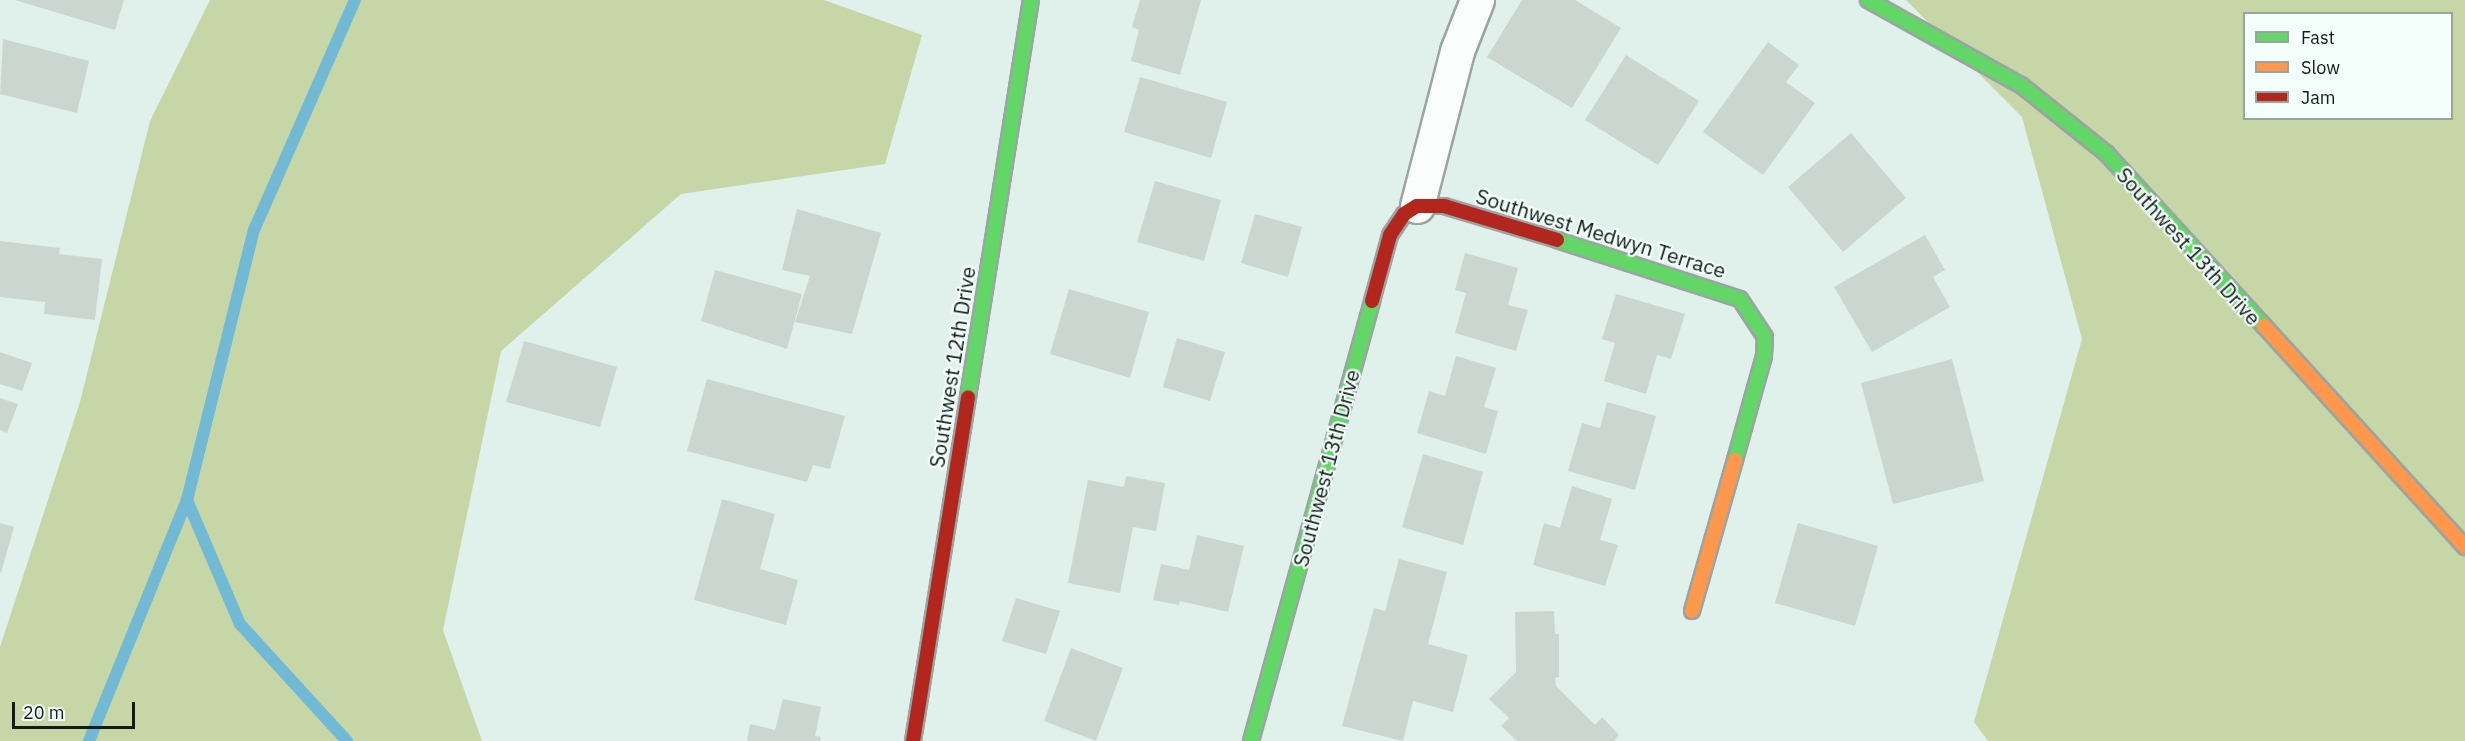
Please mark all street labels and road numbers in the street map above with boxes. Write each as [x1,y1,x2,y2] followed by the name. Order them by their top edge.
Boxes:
[2112,162,2266,330] street label: Southwest 13th Drive
[1473,183,1729,283] street label: Southwest Medwyn Terrace
[924,265,980,469] street label: Southwest 12th Drive
[1288,367,1364,569] street label: Southwest 13th Drive

